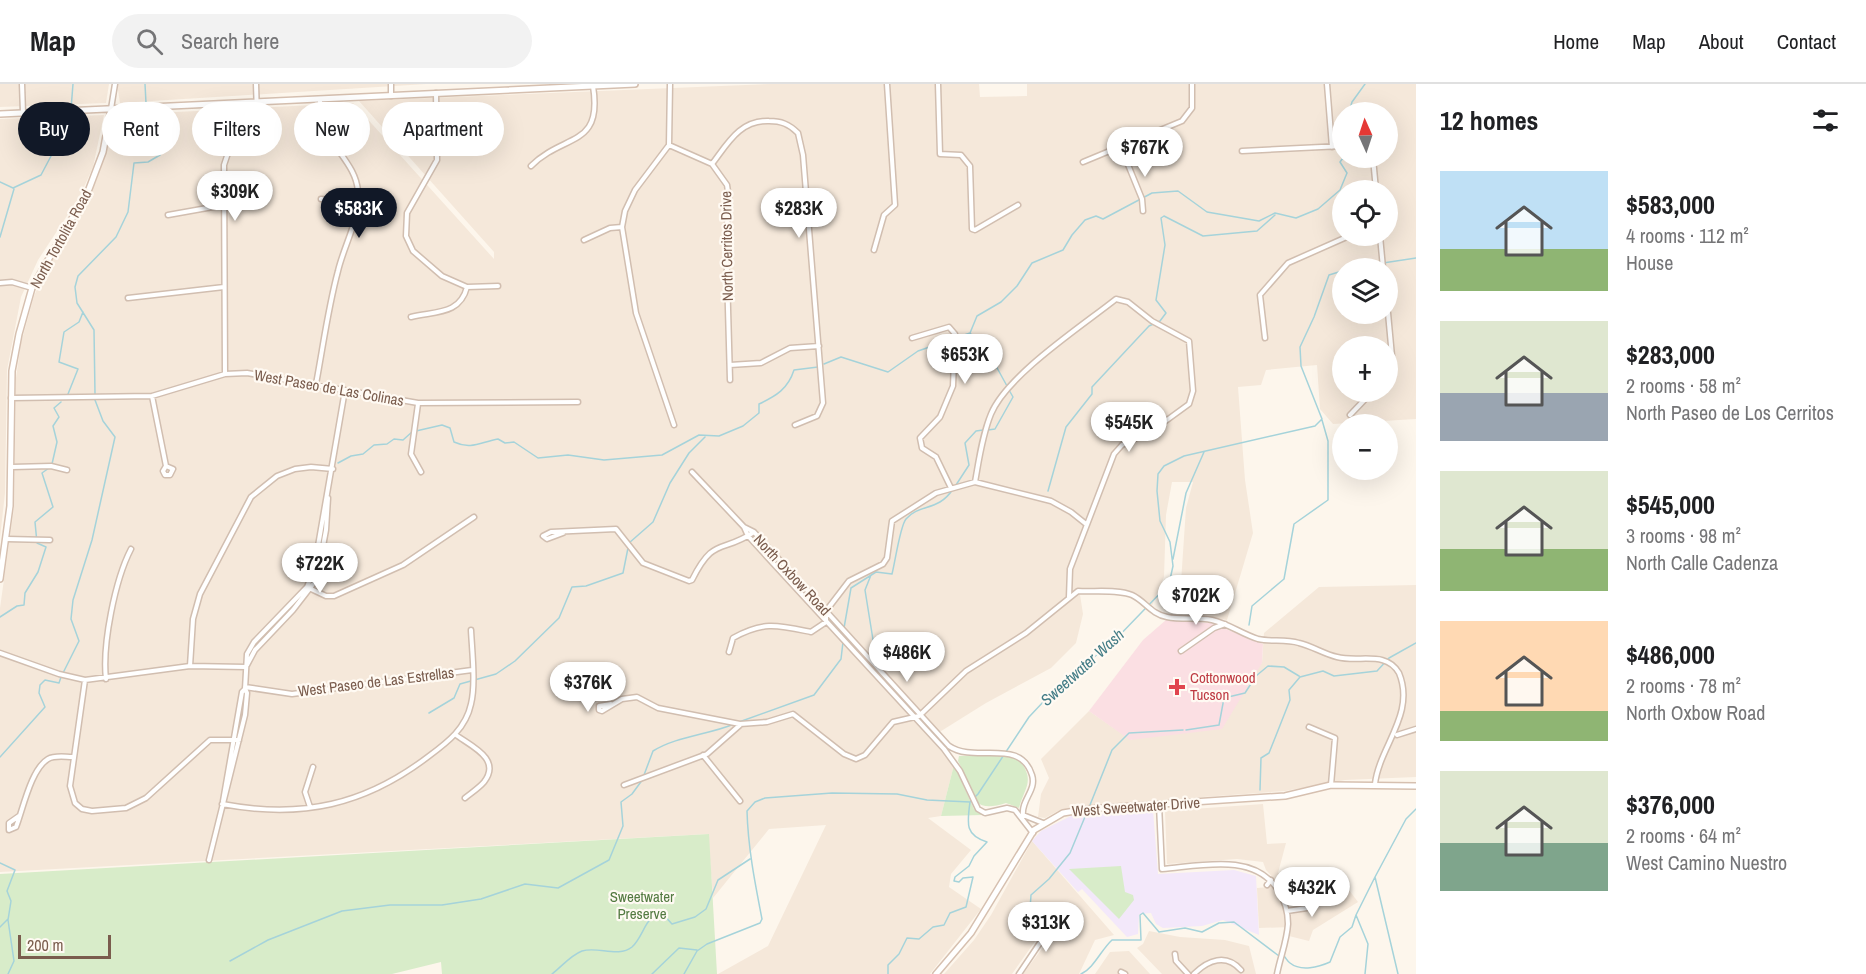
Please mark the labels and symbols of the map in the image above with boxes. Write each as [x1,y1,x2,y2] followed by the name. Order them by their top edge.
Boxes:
[1332,102,1398,168] north arrow
[1103,127,1187,178] pin: $767K
[193,171,277,222] pin: $309K
[25,186,96,292] street label: North Tortolita Road
[317,188,401,239] pin: $583K
[757,188,841,239] pin: $283K
[715,191,738,301] street label: North Cerritos Drive
[923,334,1007,385] pin: $653K
[253,364,406,411] street label: West Paseo de Las Colinas
[1087,402,1171,453] pin: $545K
[749,529,836,620] street label: North Oxbow Road
[278,543,362,594] pin: $722K
[1154,575,1238,626] pin: $702K
[1035,624,1129,710] water label: Sweetwater Wash
[865,632,949,683] pin: $486K
[297,662,455,701] street label: West Paseo de Las Estrellas
[546,662,630,713] pin: $376K
[1190,667,1256,705] place label: Cottonwood Tucson
[1168,678,1186,696] marker: Cottonwood Tucson
[1071,792,1201,821] street label: West Sweetwater Drive
[1270,867,1354,918] pin: $432K
[610,886,674,924] park label: Sweetwater Preserve
[1004,902,1088,953] pin: $313K
[18,932,111,960] scale bar

